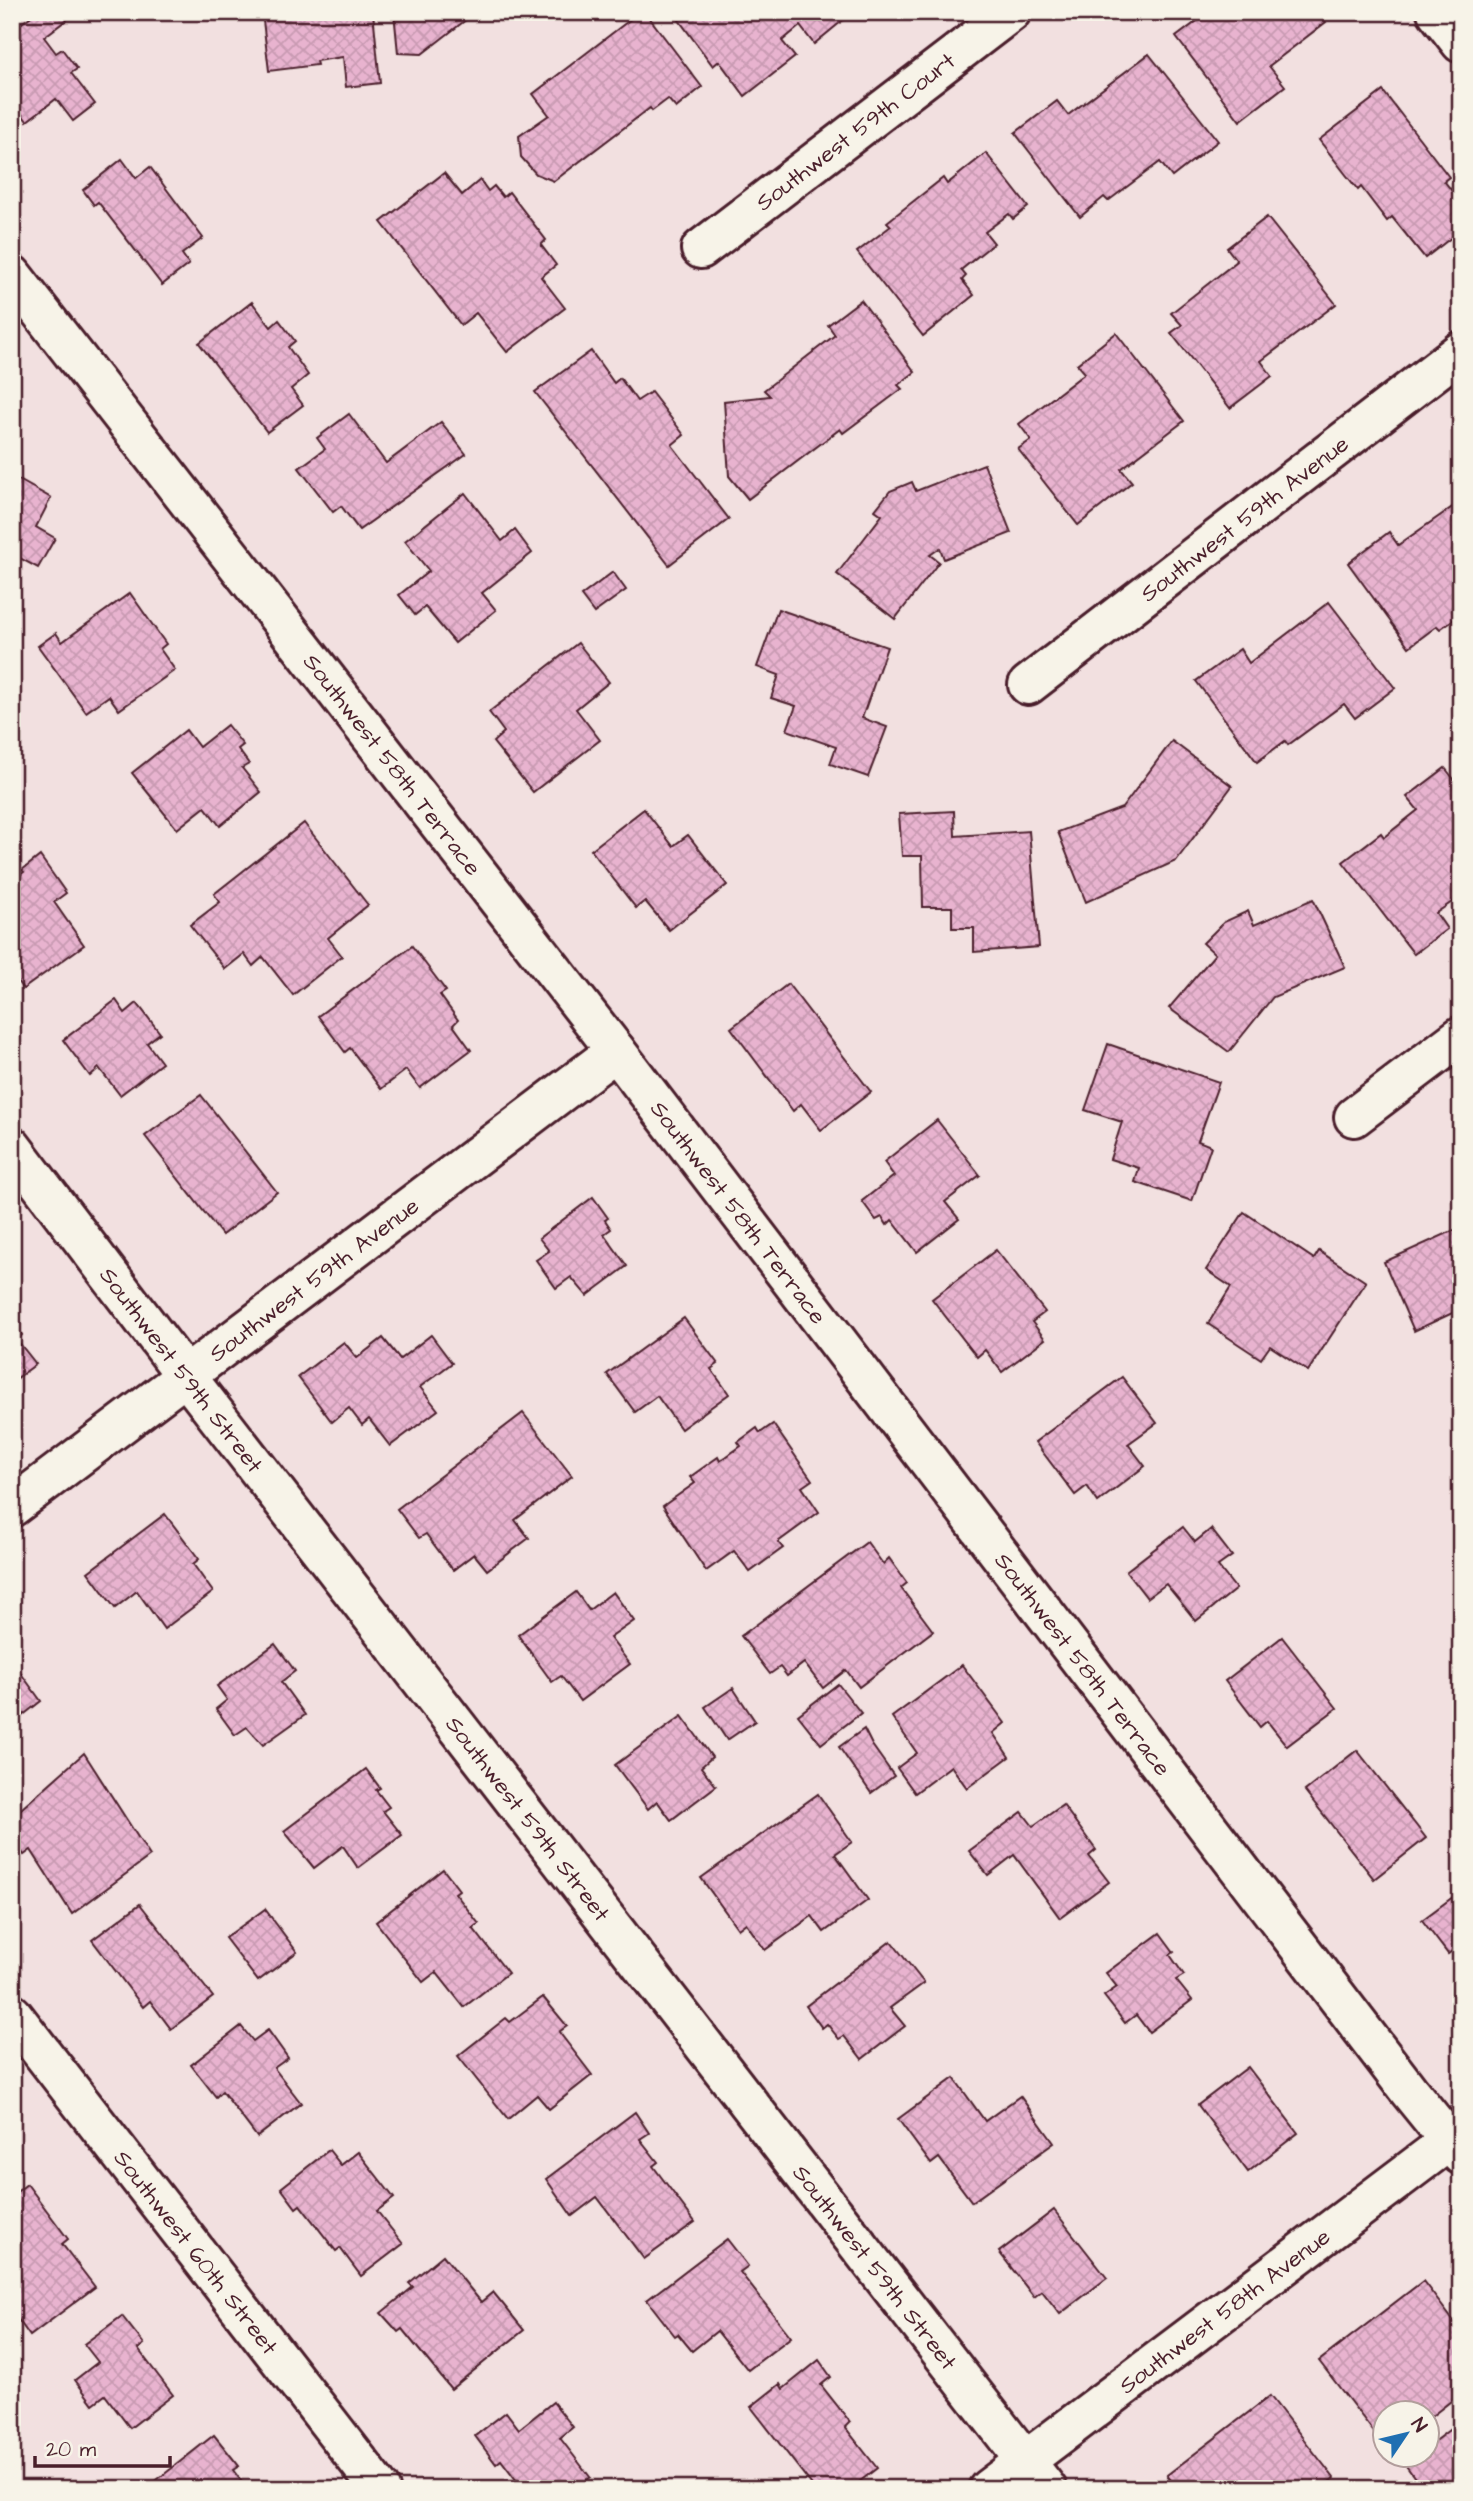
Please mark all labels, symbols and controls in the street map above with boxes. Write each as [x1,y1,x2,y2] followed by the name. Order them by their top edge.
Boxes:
[749,45,963,219] street label: Southwest 59th Court
[1134,428,1356,610] street label: Southwest 59th Avenue
[295,647,489,883] street label: Southwest 58th Terrace
[642,1094,834,1331] street label: Southwest 58th Terrace
[203,1190,426,1370] street label: Southwest 59th Avenue
[92,1261,271,1480] street label: Southwest 59th Street
[987,1546,1178,1783] street label: Southwest 58th Terrace
[438,1710,618,1929] street label: Southwest 59th Street
[106,2143,286,2362] street label: Southwest 60th Street
[785,2158,964,2377] street label: Southwest 59th Street
[1113,2221,1337,2402] street label: Southwest 58th Avenue
[1372,2400,1442,2470] north arrow
[1404,2412,1433,2438] text: N
[35,2424,170,2468] scale bar
[46,2435,97,2464] text: 20 m

